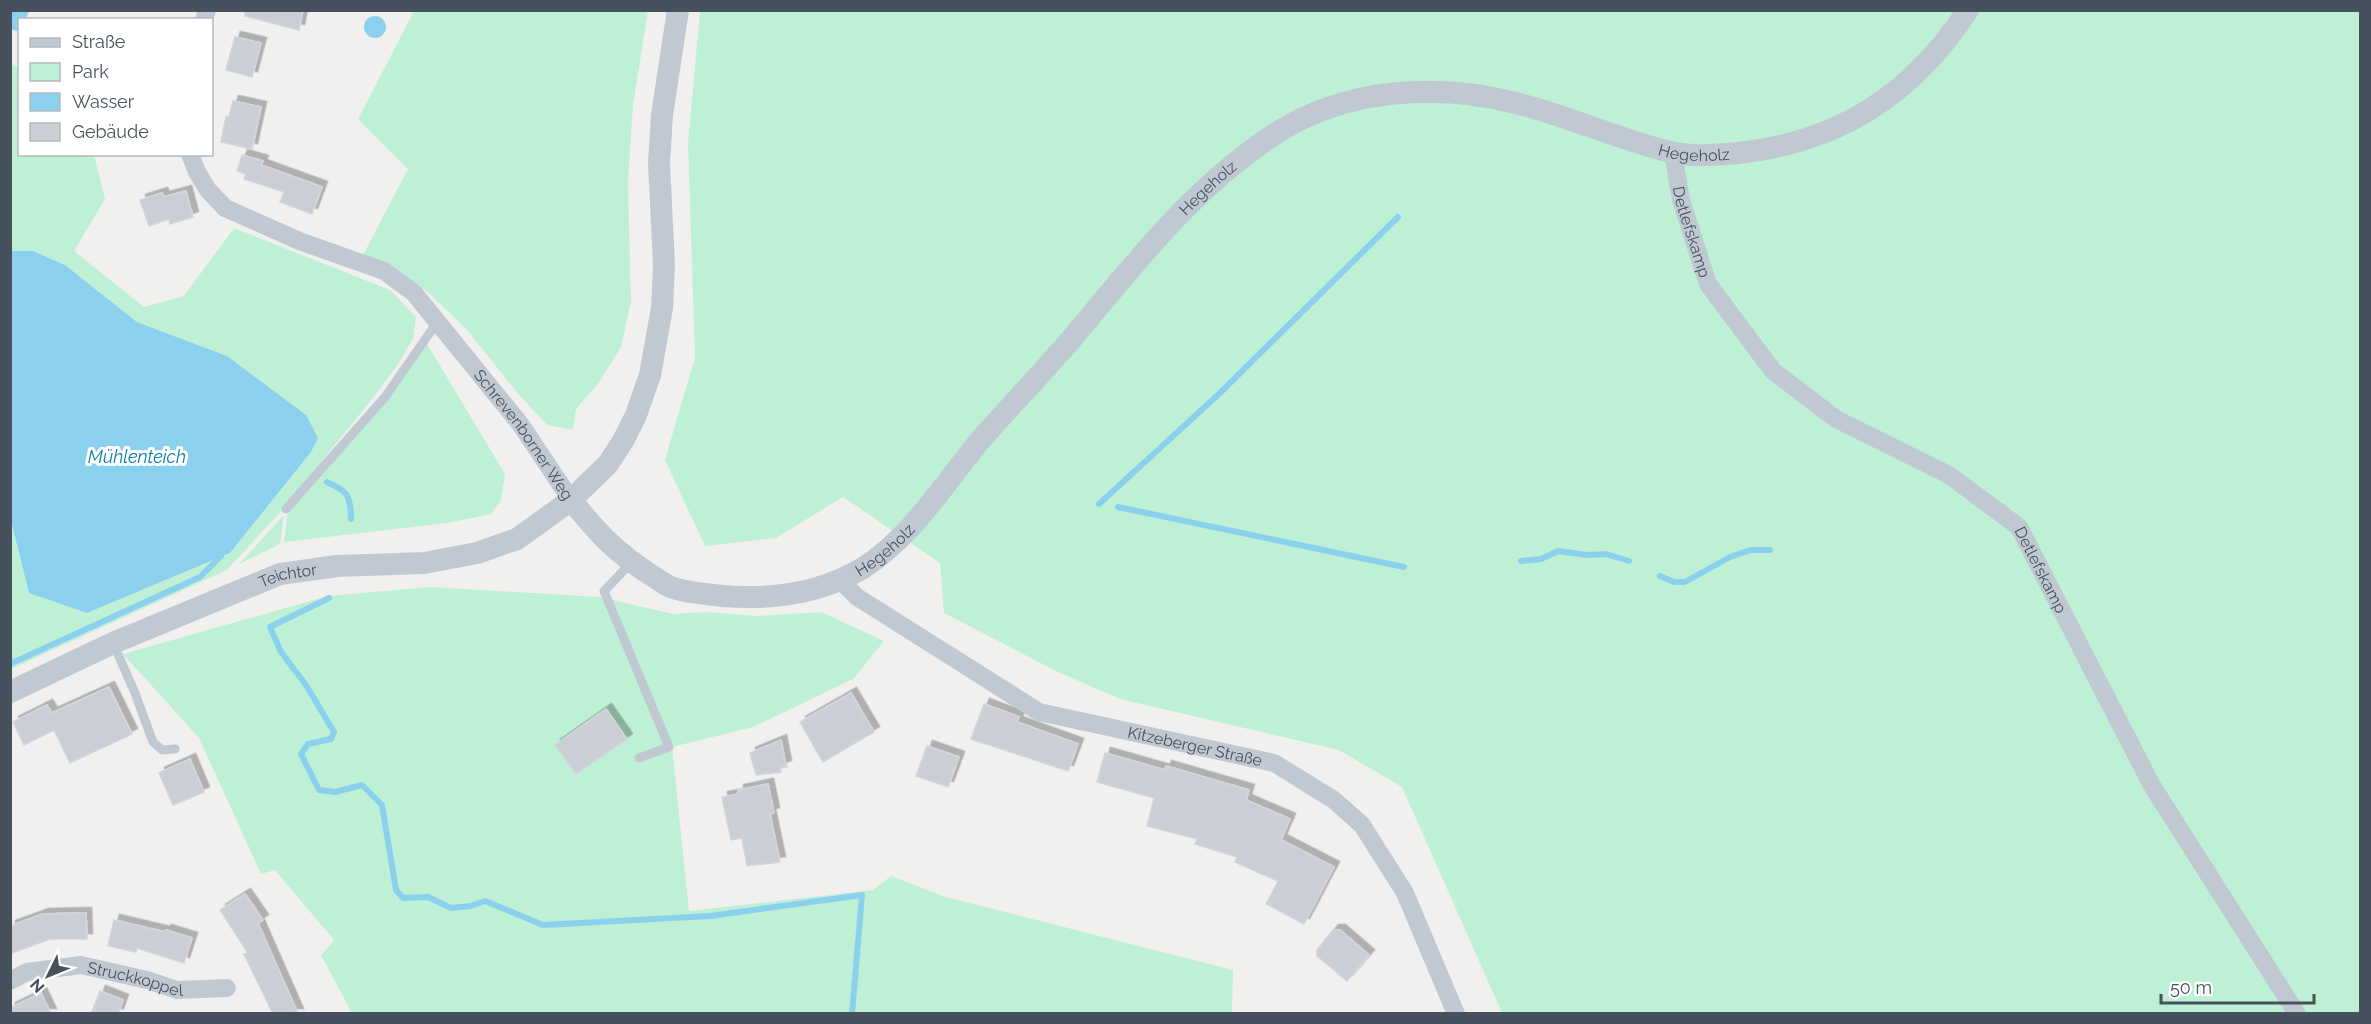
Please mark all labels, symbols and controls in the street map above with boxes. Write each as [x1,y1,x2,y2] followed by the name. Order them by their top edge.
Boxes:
[18,18,213,156] legend
[72,31,126,52] text: Straße
[72,61,109,82] text: Park
[72,91,135,112] text: Wasser
[72,121,149,142] text: Gebäude
[1656,140,1731,165] street label: Hegeholz
[1175,156,1240,219] street label: Hegeholz
[1669,185,1715,280] street label: Detlefskamp
[470,366,578,503] street label: Schrevenborner Weg
[88,446,186,467] water label: Mühlenteich
[852,520,918,580] street label: Hegeholz
[2011,523,2071,616] street label: Detlefskamp
[256,559,318,591] street label: Teichtor
[1126,722,1264,770] street label: Kitzeberger Straße
[18,946,78,1006] north arrow
[86,957,184,1000] street label: Struckkoppel
[2161,967,2314,1005] scale bar
[26,975,49,997] text: N
[2170,977,2212,998] text: 50 m

